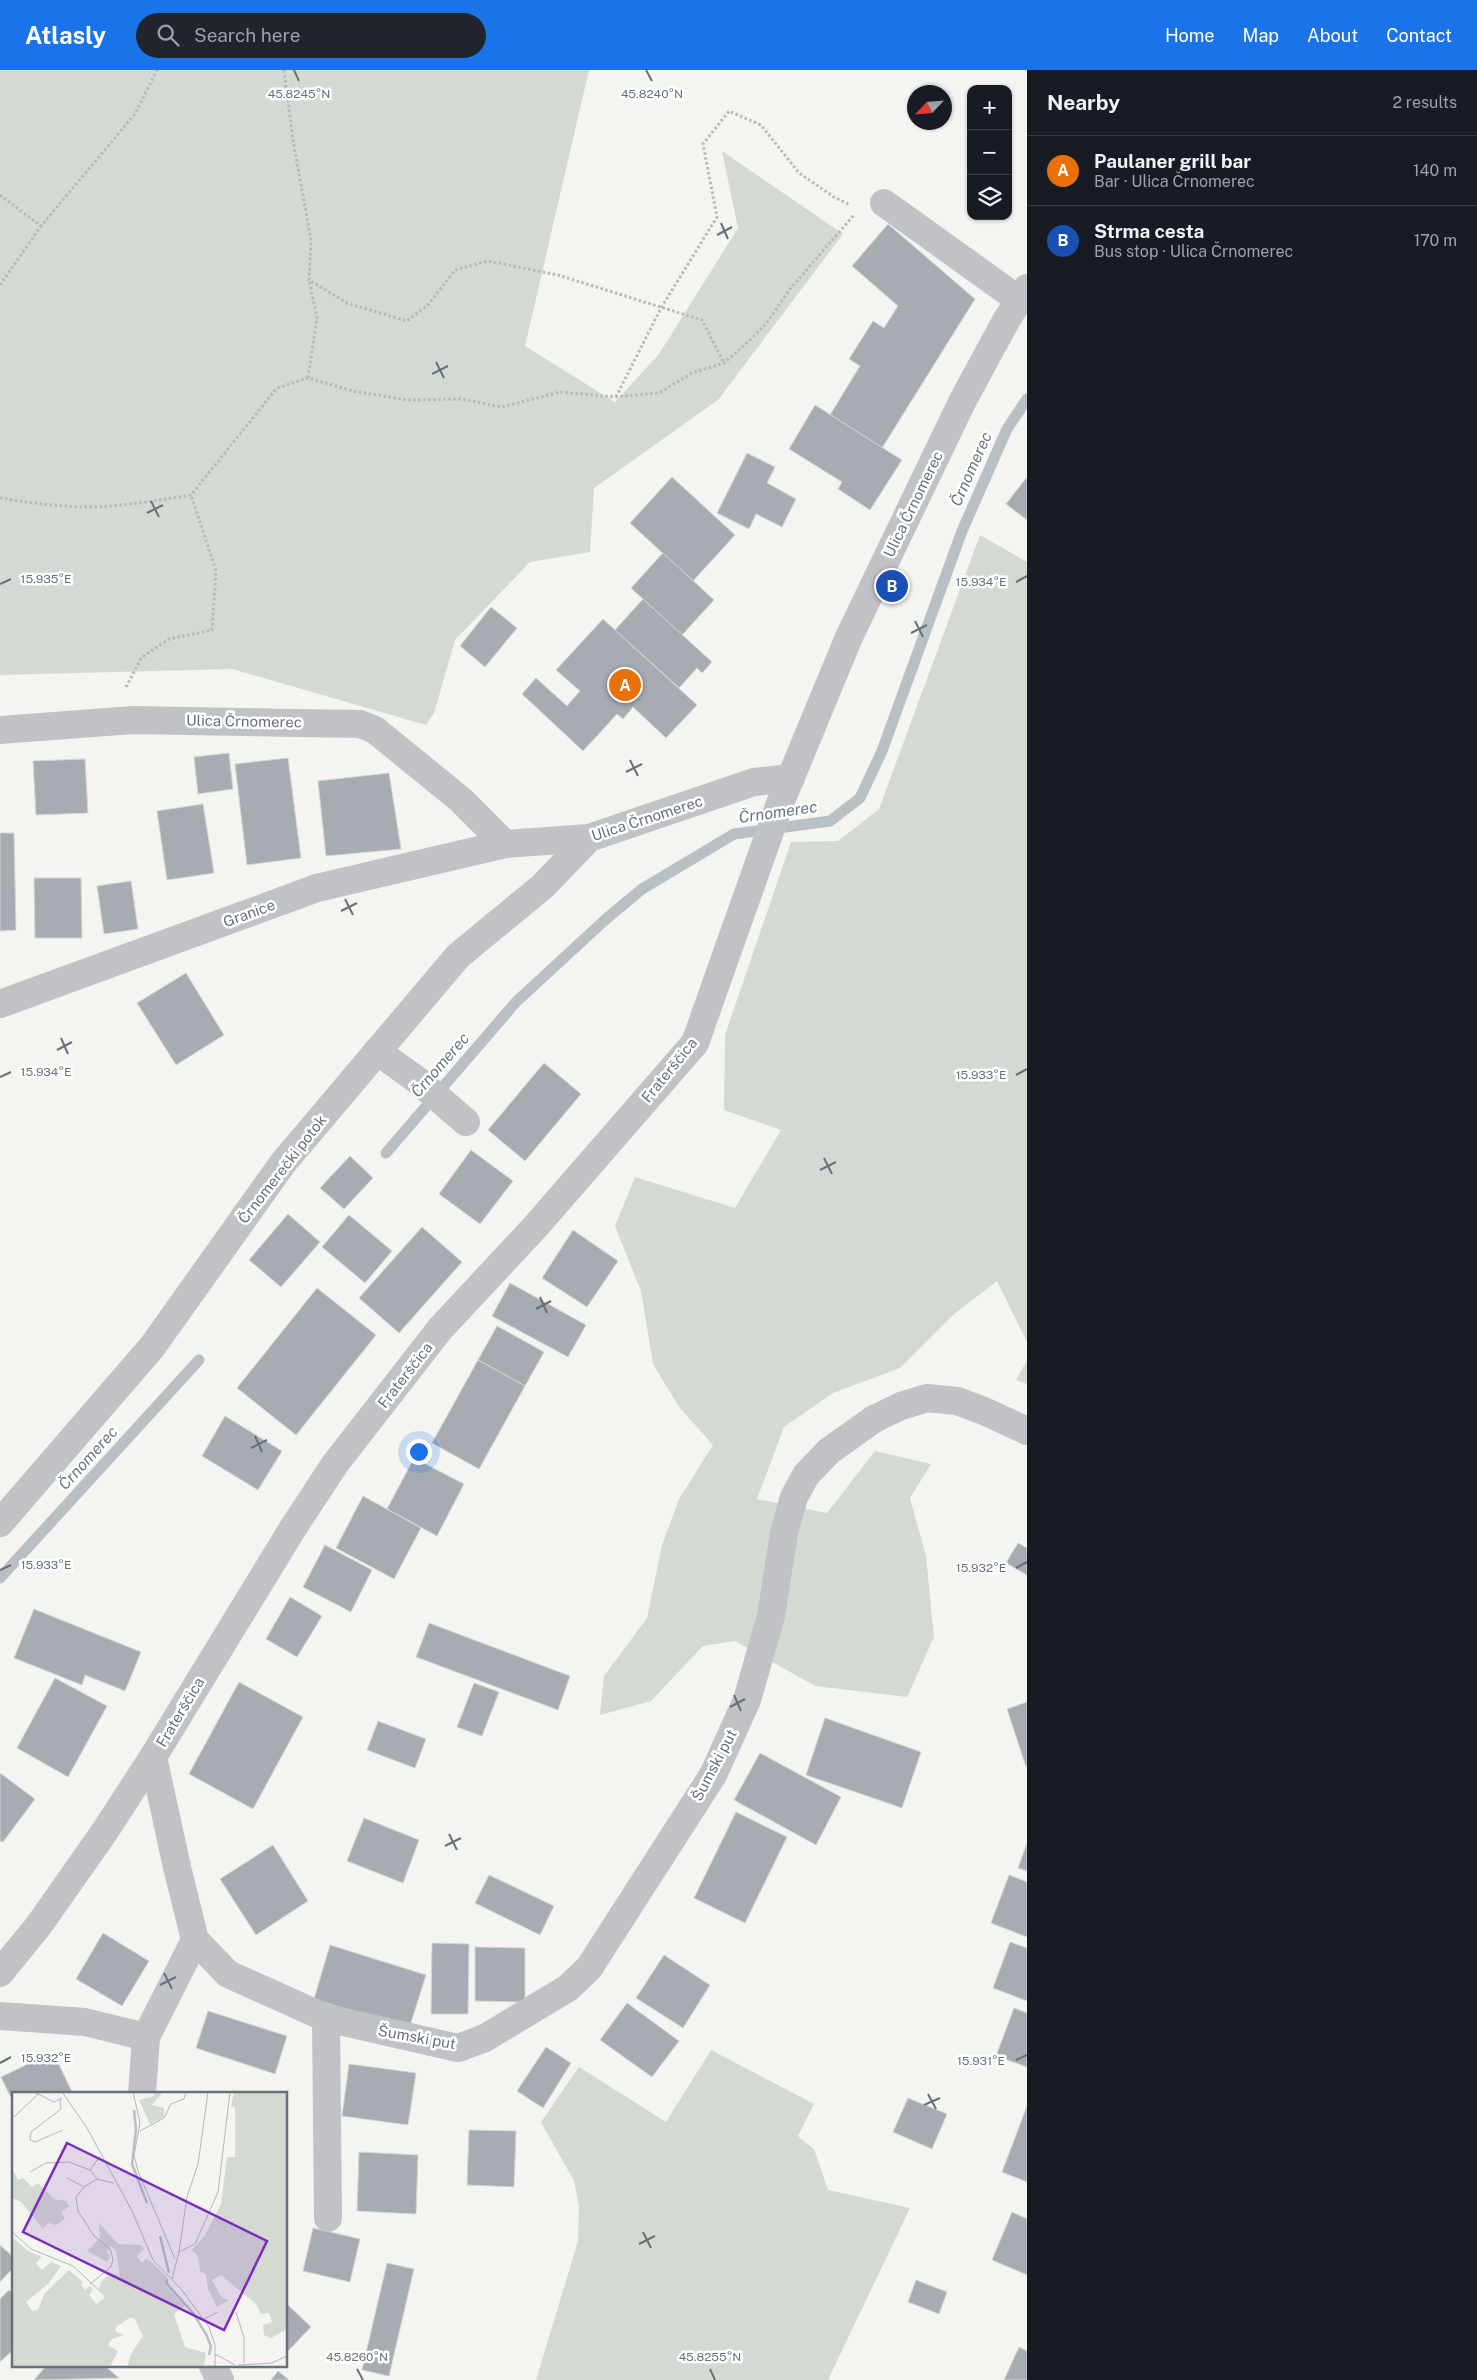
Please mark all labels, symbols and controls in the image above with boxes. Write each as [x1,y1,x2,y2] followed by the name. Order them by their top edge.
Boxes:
[136,13,486,58] search box
[25,21,106,49] text: Atlasly
[154,21,182,49] icon: search
[194,24,301,46] text: Search here
[1165,25,1215,46] text: Home
[1243,25,1279,46] text: Map
[1307,25,1358,46] text: About
[1386,25,1452,46] text: Contact
[907,85,952,130] north arrow
[967,85,1012,220] map controls
[967,85,1012,130] button: +
[268,87,330,101] text: 45.8245°N
[621,87,683,101] text: 45.8240°N
[1047,90,1120,115] text: Nearby
[1392,93,1457,112] text: 2 results
[967,130,1012,175] button: −
[1094,150,1251,172] text: Paulaner grill bar
[1057,161,1069,180] text: A
[1413,161,1457,180] text: 140 m
[1094,172,1255,191] text: Bar · Ulica Črnomerec
[967,175,1012,220] button: layers
[1094,220,1204,242] text: Strma cesta
[1058,231,1068,250] text: B
[1414,231,1457,250] text: 170 m
[1094,242,1293,261] text: Bus stop · Ulica Črnomerec
[945,429,996,509] water label: Črnomerec
[880,448,946,560] street label: Ulica Črnomerec
[876,567,908,605] pin: B
[21,572,71,586] text: 15.935°E
[956,575,1006,589] text: 15.934°E
[609,666,641,704] pin: A
[186,711,302,731] street label: Ulica Črnomerec
[589,792,705,844] street label: Ulica Črnomerec
[737,796,819,827] water label: Črnomerec
[221,896,277,930] street label: Granice
[406,1028,473,1101] water label: Črnomerec
[638,1034,700,1106] street label: Fraterščica
[21,1065,71,1079] text: 15.934°E
[956,1068,1006,1082] text: 15.933°E
[234,1112,330,1226] street label: Črnomerečki potok
[374,1339,436,1411] street label: Fraterščica
[54,1422,122,1494] water label: Črnomerec
[406,1439,432,1465] your location
[21,1558,71,1572] text: 15.933°E
[956,1561,1006,1575] text: 15.932°E
[153,1674,207,1750] street label: Fraterščica
[688,1726,740,1804] street label: Šumski put
[377,2022,457,2052] street label: Šumski put
[21,2051,71,2065] text: 15.932°E
[957,2054,1005,2068] text: 15.931°E
[12,2092,288,2368] inset map
[326,2350,388,2364] text: 45.8260°N
[679,2350,741,2364] text: 45.8255°N

